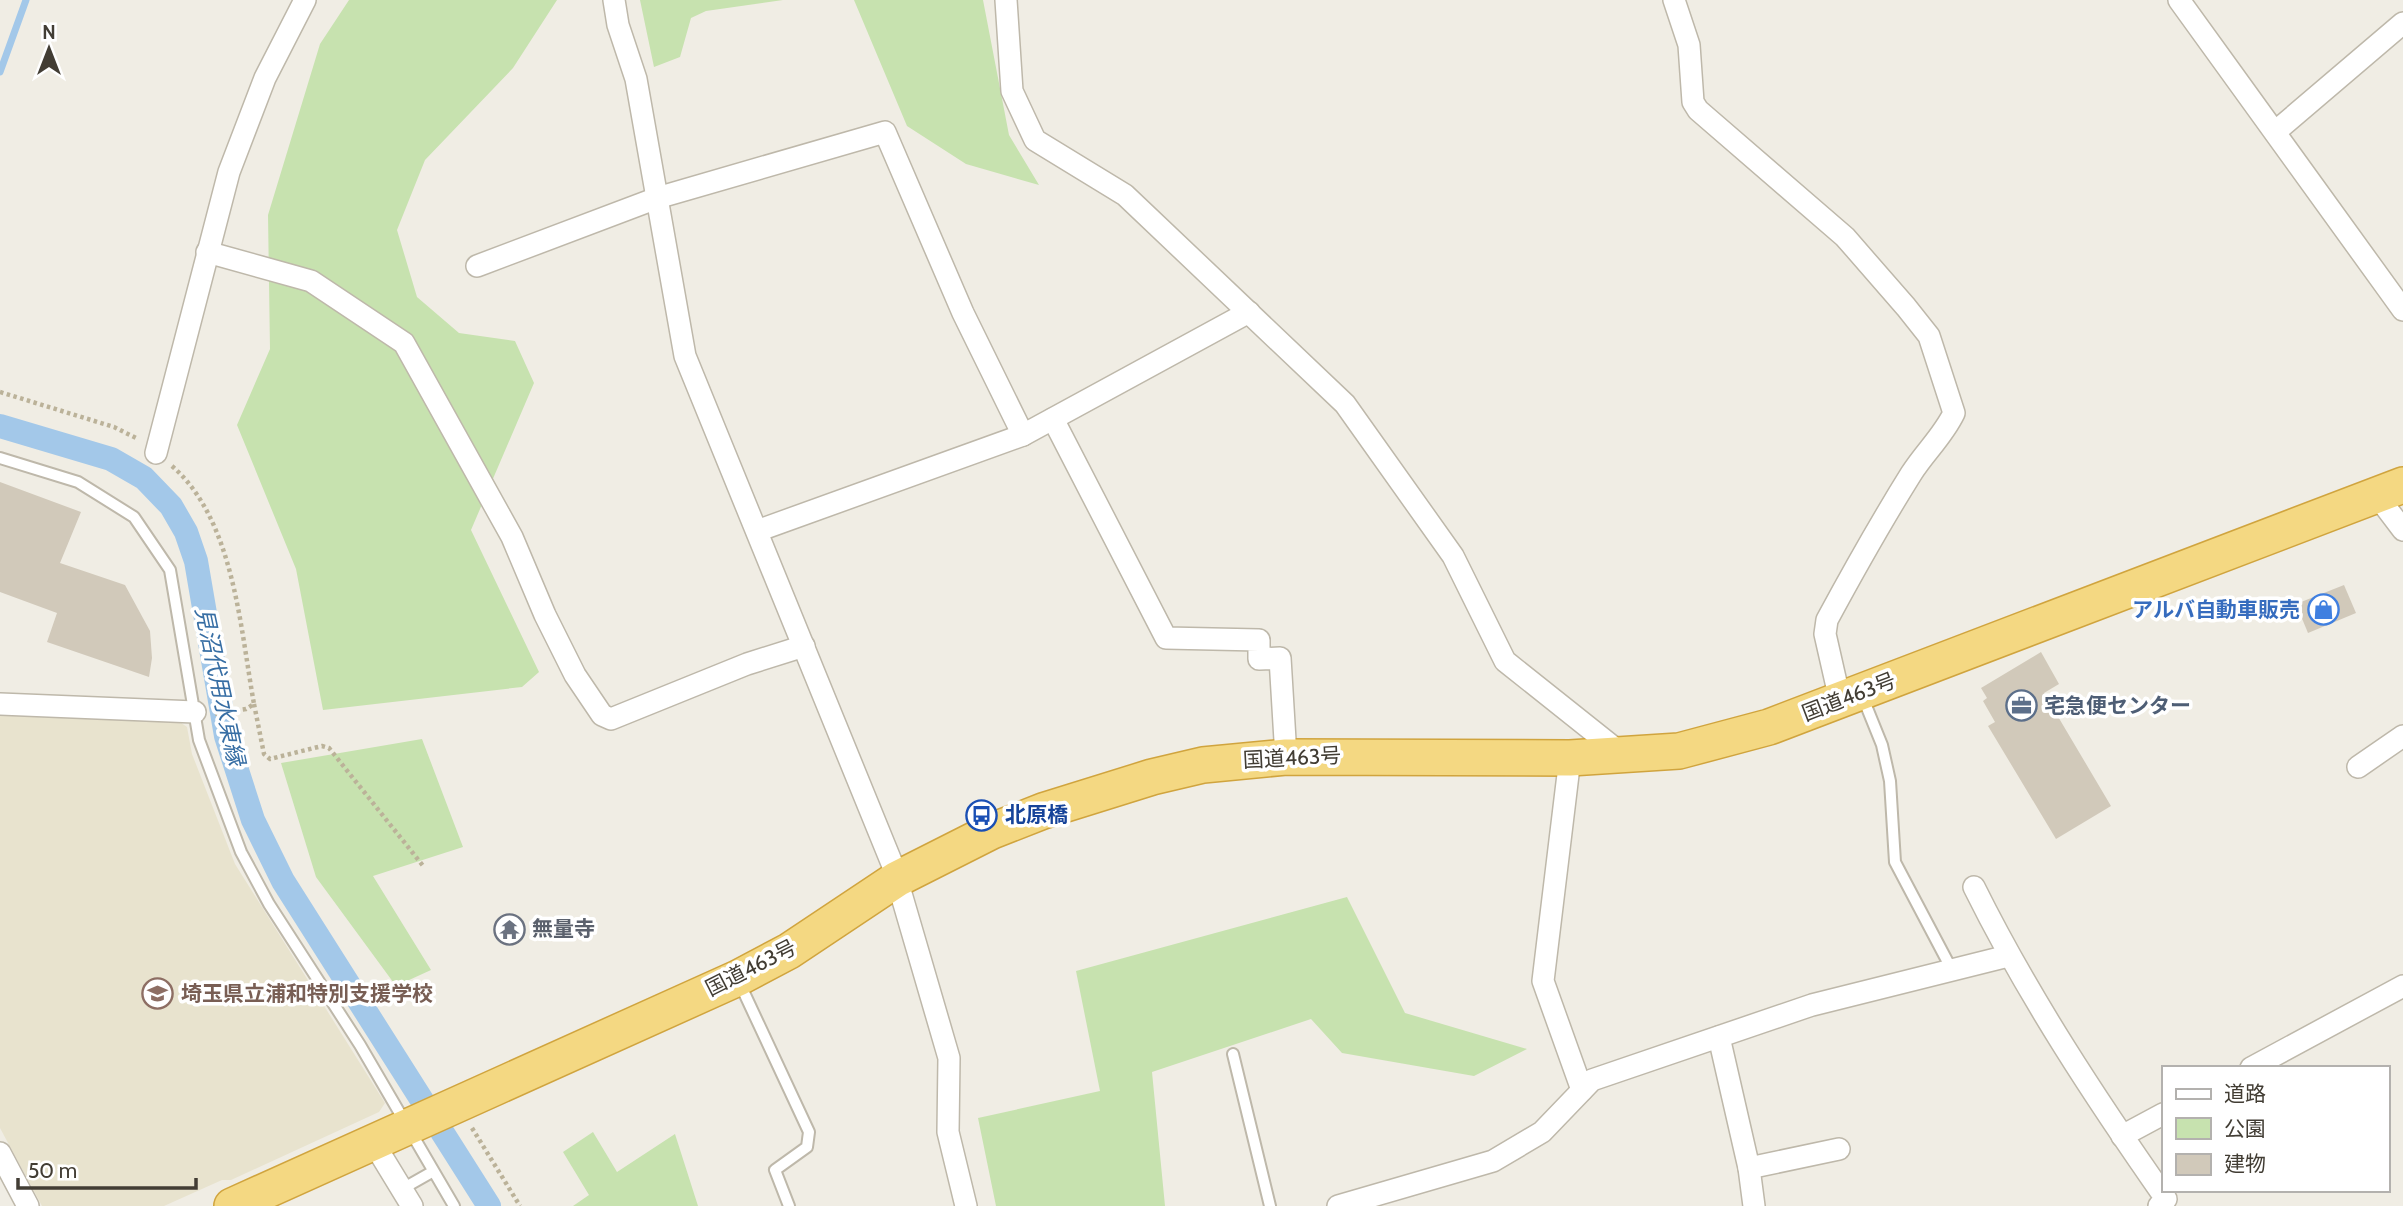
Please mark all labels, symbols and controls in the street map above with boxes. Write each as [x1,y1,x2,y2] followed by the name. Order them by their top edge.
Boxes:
[14,14,84,84] north arrow
[42,21,56,44] text: N
[2306,593,2340,627] shop icon: アルバ自動車販売
[2132,597,2300,622] place label: アルバ自動車販売
[190,604,251,771] water label: 見沼代用水東縁
[1798,667,1899,726] street label: 国道463号
[2004,689,2038,723] office icon: 宅急便センター
[2044,693,2191,718] place label: 宅急便センター
[1242,742,1342,773] street label: 国道463号
[965,798,999,832] bus stop icon: 北原橋
[1005,802,1068,827] place label: 北原橋
[492,912,526,946] temple icon: 無量寺
[532,916,595,941] place label: 無量寺
[701,934,800,1001] street label: 国道463号
[141,977,175,1011] school or university icon: 埼玉県立浦和特別支援学校
[181,981,433,1006] place label: 埼玉県立浦和特別支援学校
[2162,1066,2389,1192] legend
[2224,1081,2266,1106] text: 道路
[2224,1116,2266,1141] text: 公園
[18,1146,196,1190] scale bar
[2224,1151,2266,1176] text: 建物
[28,1158,77,1183] text: 50 m

